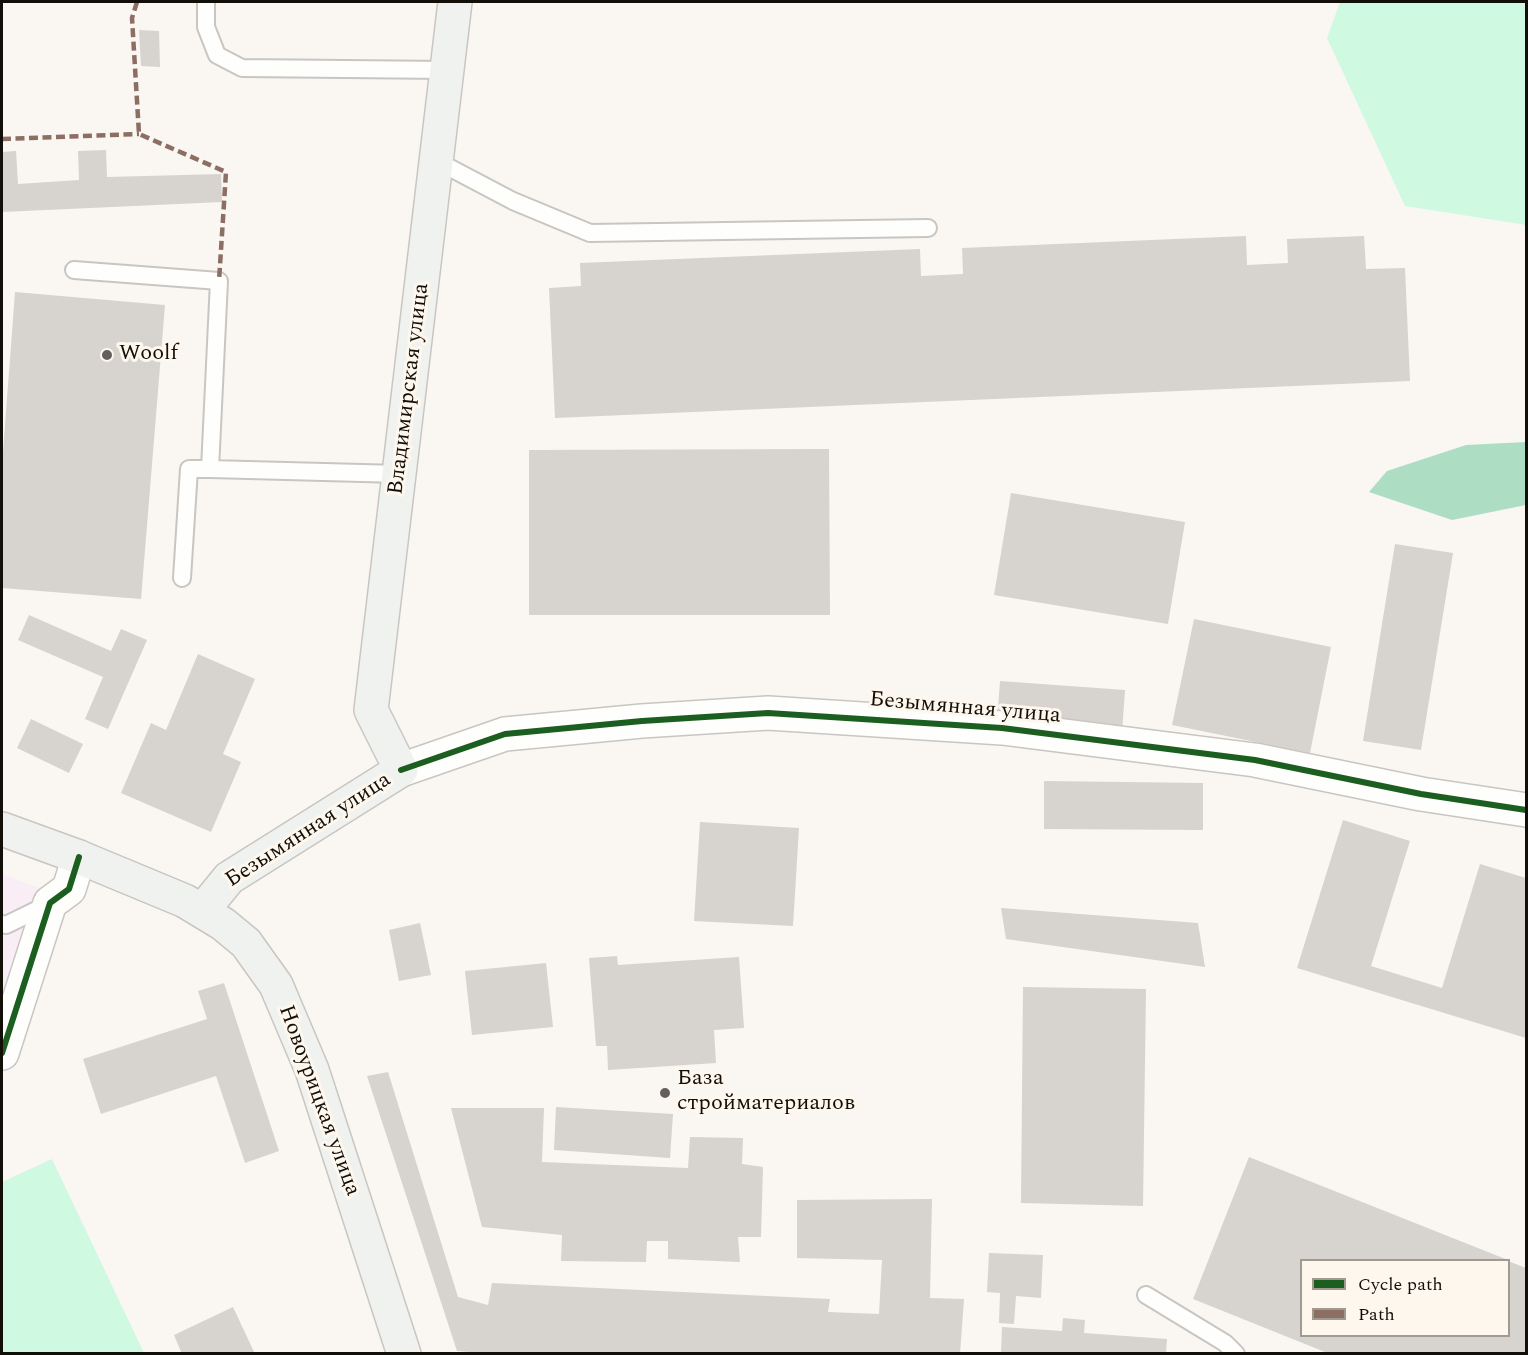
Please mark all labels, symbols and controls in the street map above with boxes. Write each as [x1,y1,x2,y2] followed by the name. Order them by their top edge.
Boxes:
[384,282,436,496] street label: Владимирская улица
[119,342,178,368] place label: Woolf
[100,348,114,362] marker: Woolf
[868,687,1062,731] street label: Безымянная улица
[221,768,397,894] street label: Безымянная улица
[271,1002,365,1200] street label: Новоурицкая улица
[677,1067,855,1118] place label: База стройматериалов
[658,1086,672,1100] marker: База стройматериалов
[1300,1259,1510,1337] legend
[1358,1271,1443,1298] text: Cycle path
[1358,1301,1395,1328] text: Path

